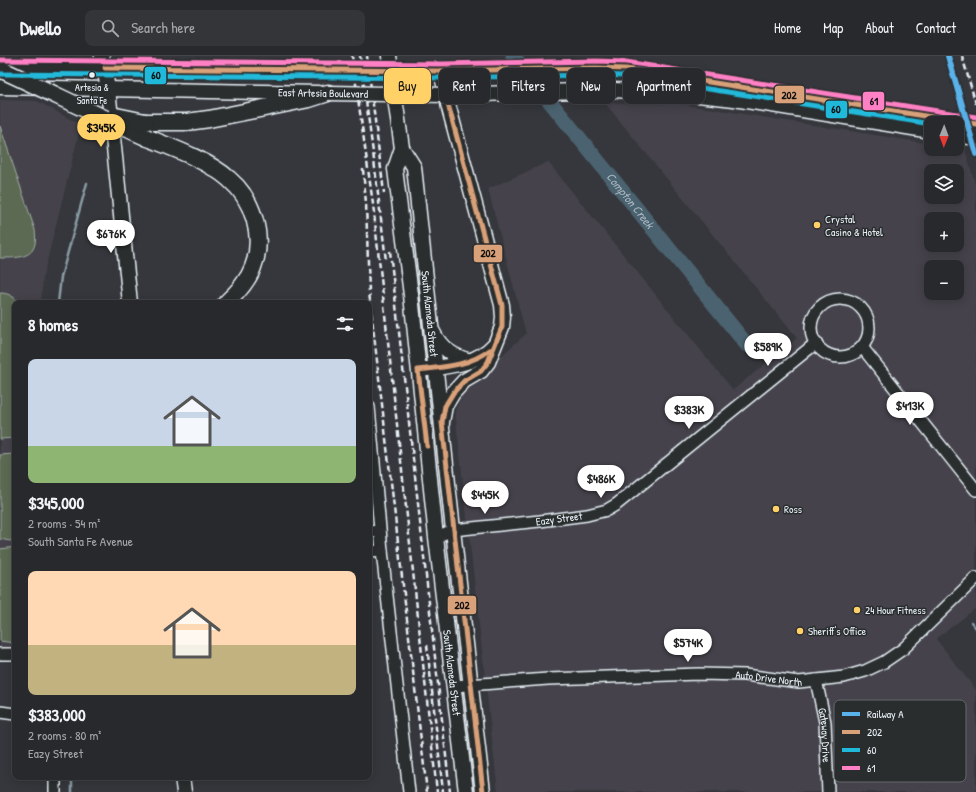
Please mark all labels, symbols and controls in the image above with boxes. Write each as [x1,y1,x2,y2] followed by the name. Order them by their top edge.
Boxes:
[85,10,365,46] search box
[20,15,61,41] text: Dwello
[99,17,121,39] icon: search
[131,17,195,38] text: Search here
[774,18,801,37] text: Home
[823,18,843,37] text: Map
[865,18,894,37] text: About
[916,18,956,37] text: Contact
[144,66,167,85] line badge: 60
[151,68,161,82] text: 60
[384,68,431,104] chip: Buy
[439,68,490,104] chip: Rent
[498,68,559,104] chip: Filters
[567,68,615,104] chip: New
[623,68,705,104] chip: Apartment
[87,70,97,80] marker: Artesia & Santa Fe
[75,81,109,107] place label: Artesia & Santa Fe
[278,85,369,101] street label: East Artesia Boulevard
[774,85,805,104] line badge: 202
[781,88,797,102] text: 202
[862,91,885,111] line badge: 61
[870,94,878,108] text: 61
[825,100,848,119] line badge: 60
[831,102,841,116] text: 60
[73,114,129,148] pin: $345K
[924,116,964,156] north arrow
[924,116,964,300] map controls
[86,118,116,136] text: $345K
[924,164,964,204] button: layers
[603,169,659,233] water label: Compton Creek
[825,212,883,239] place label: Crystal Casino & Hotel
[924,212,964,252] button: +
[83,220,139,254] pin: $676K
[812,220,822,230] marker: Crystal Casino & Hotel
[96,224,126,242] text: $676K
[473,244,503,263] line badge: 202
[480,246,496,260] text: 202
[924,260,964,300] button: −
[418,270,441,357] street label: South Alameda Street
[28,313,78,336] text: 8 homes
[334,313,356,335] icon: filters
[740,333,796,367] pin: $589K
[753,337,783,355] text: $589K
[156,385,228,457] icon: home
[882,392,938,426] pin: $413K
[661,396,717,430] pin: $383K
[896,396,924,414] text: $413K
[674,400,704,418] text: $383K
[573,465,629,499] pin: $486K
[586,469,616,487] text: $486K
[457,481,513,515] pin: $445K
[471,485,499,503] text: $445K
[28,491,84,514] text: $345,000
[784,502,802,516] place label: Ross
[771,504,781,514] marker: Ross
[535,509,583,528] street label: Eazy Street
[28,514,100,532] text: 2 rooms · 54 m²
[28,532,133,550] text: South Santa Fe Avenue
[447,595,477,615] line badge: 202
[156,597,228,669] icon: home
[454,598,470,612] text: 202
[865,603,926,617] place label: 24 Hour Fitness
[852,605,862,615] marker: 24 Hour Fitness
[808,624,867,638] place label: Sheriff's Office
[795,626,805,636] marker: Sheriff's Office
[440,629,464,717] street label: South Alameda Street
[660,629,716,663] pin: $574K
[673,633,703,651] text: $574K
[735,668,803,689] street label: Auto Drive North
[834,700,966,782] legend
[28,703,86,726] text: $383,000
[815,706,834,763] street label: Gateway Drive
[867,707,904,721] text: Railway A
[867,725,882,739] text: 202
[28,726,101,744] text: 2 rooms · 80 m²
[867,743,876,757] text: 60
[28,744,83,762] text: Eazy Street
[867,761,875,775] text: 61

